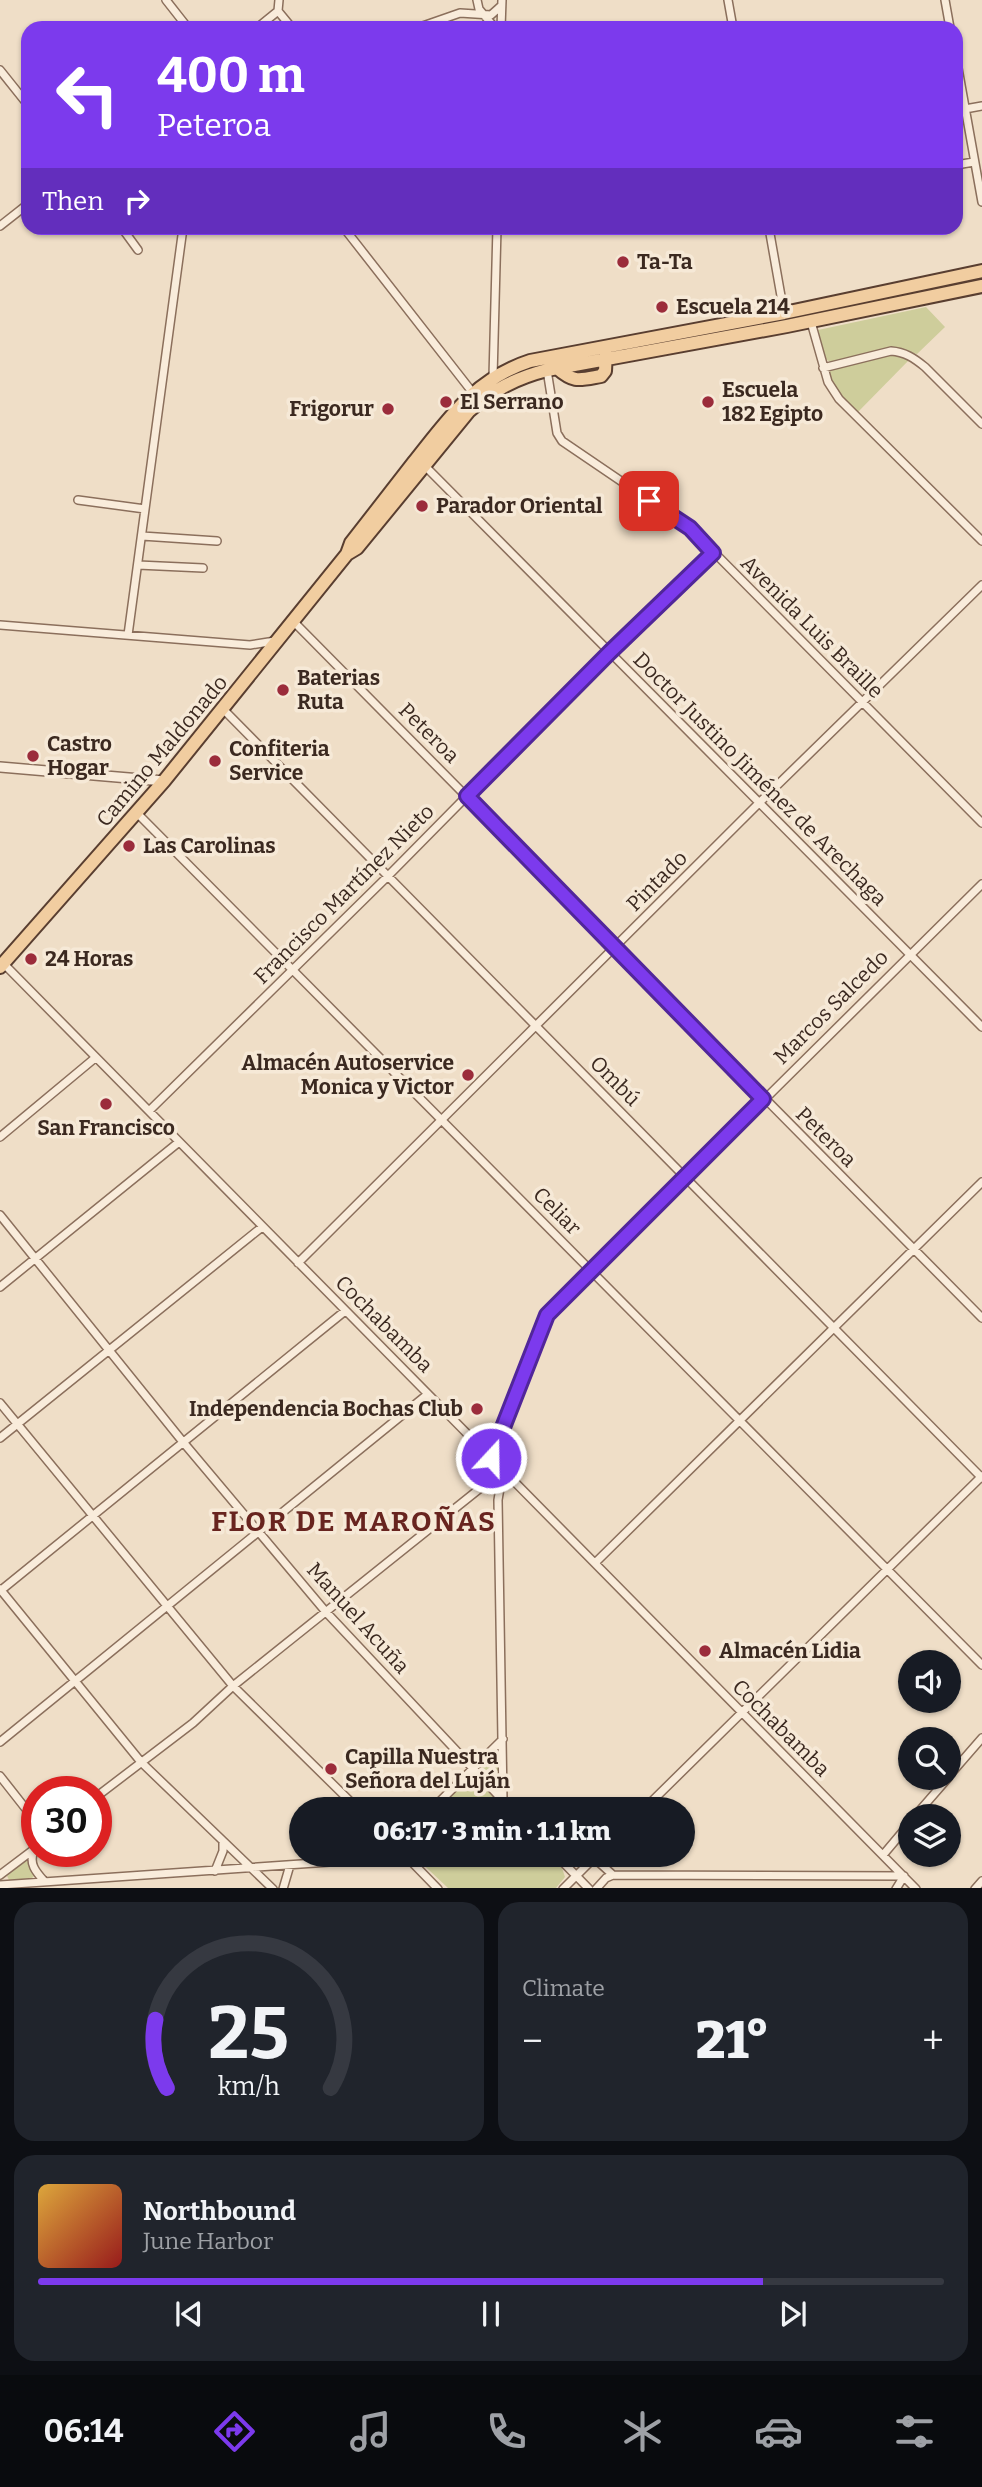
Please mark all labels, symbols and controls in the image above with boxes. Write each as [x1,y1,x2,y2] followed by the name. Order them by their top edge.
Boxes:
[157,46,305,105] text: 400 m
[42,49,133,140] icon: left
[157,106,271,144] text: Peteroa
[118,182,156,220] icon: right
[42,186,104,217] text: Then
[637,249,693,275] place label: Ta-Ta
[615,254,631,270] marker: Ta-Ta
[676,294,790,320] place label: Escuela 214
[654,299,670,315] marker: Escuela 214
[722,377,823,427] place label: Escuela 182 Egipto
[460,389,564,415] place label: El Serrano
[438,394,454,410] marker: El Serrano
[700,394,716,410] marker: Escuela 182 Egipto
[289,396,374,422] place label: Frigorur
[380,401,396,417] marker: Frigorur
[619,471,679,531] pin
[630,482,668,520] icon: arrive
[436,493,603,519] place label: Parador Oriental
[414,498,430,514] marker: Parador Oriental
[735,550,889,704] street label: Avenida Luis Braille
[628,647,893,912] street label: Doctor Justino Jiménez de Arechaga
[297,665,380,715] place label: Baterias Ruta
[91,670,233,832] street label: Camino Maldonado
[275,682,291,698] marker: Baterias Ruta
[393,697,465,769] street label: Peteroa
[47,731,112,781] place label: Castro Hogar
[229,736,330,786] place label: Confiteria Service
[25,748,41,764] marker: Castro Hogar
[207,753,223,769] marker: Confiteria Service
[248,798,440,990] street label: Francisco Martínez Nieto
[143,833,276,859] place label: Las Carolinas
[121,838,137,854] marker: Las Carolinas
[621,845,693,917] street label: Pintado
[768,944,894,1070] street label: Marcos Salcedo
[45,946,133,972] place label: 24 Horas
[23,951,39,967] marker: 24 Horas
[242,1050,454,1100] place label: Almacén Autoservice Monica y Victor
[584,1050,646,1112] street label: Ombú
[460,1067,476,1083] marker: Almacén Autoservice Monica y Victor
[98,1096,114,1112] marker: San Francisco
[790,1101,862,1173] street label: Peteroa
[37,1115,175,1141] place label: San Francisco
[528,1182,586,1240] street label: Celiar
[330,1270,439,1379] street label: Cochabamba
[189,1396,463,1422] place label: Independencia Bochas Club
[469,1401,485,1417] marker: Independencia Bochas Club
[454,1421,528,1495] position arrow
[211,1505,497,1538] district label: FLOR DE MAROÑAS
[301,1557,415,1679] street label: Manuel Acuña
[719,1638,861,1664] place label: Almacén Lidia
[697,1643,713,1659] marker: Almacén Lidia
[898,1650,961,1867] map controls
[898,1650,961,1713] button: sound
[727,1674,836,1783] street label: Cochabamba
[898,1727,961,1790] button: search
[345,1744,511,1794] place label: Capilla Nuestra Señora del Luján
[323,1761,339,1777] marker: Capilla Nuestra Señora del Luján
[21,1776,112,1867] speed limit sign: 30
[898,1804,961,1867] button: layers
[373,1816,611,1847] text: 06:17 · 3 min · 1.1 km
[522,1974,605,2002] text: Climate
[209,1990,289,2077] text: 25
[696,2009,769,2072] text: 21°
[522,2018,543,2064] text: −
[922,2018,944,2064] text: +
[218,2071,280,2101] text: km/h
[143,2196,296,2227] text: Northbound
[143,2227,273,2255] text: June Harbor
[170,2295,208,2333] icon: previous
[472,2295,510,2333] icon: pause
[774,2295,812,2333] icon: next
[210,2407,259,2456] icon: directions
[346,2407,395,2456] icon: music
[482,2407,531,2456] icon: phone
[618,2407,667,2456] icon: climate
[754,2407,803,2456] icon: car
[890,2407,939,2456] icon: filters
[43,2412,123,2450] text: 06:14

